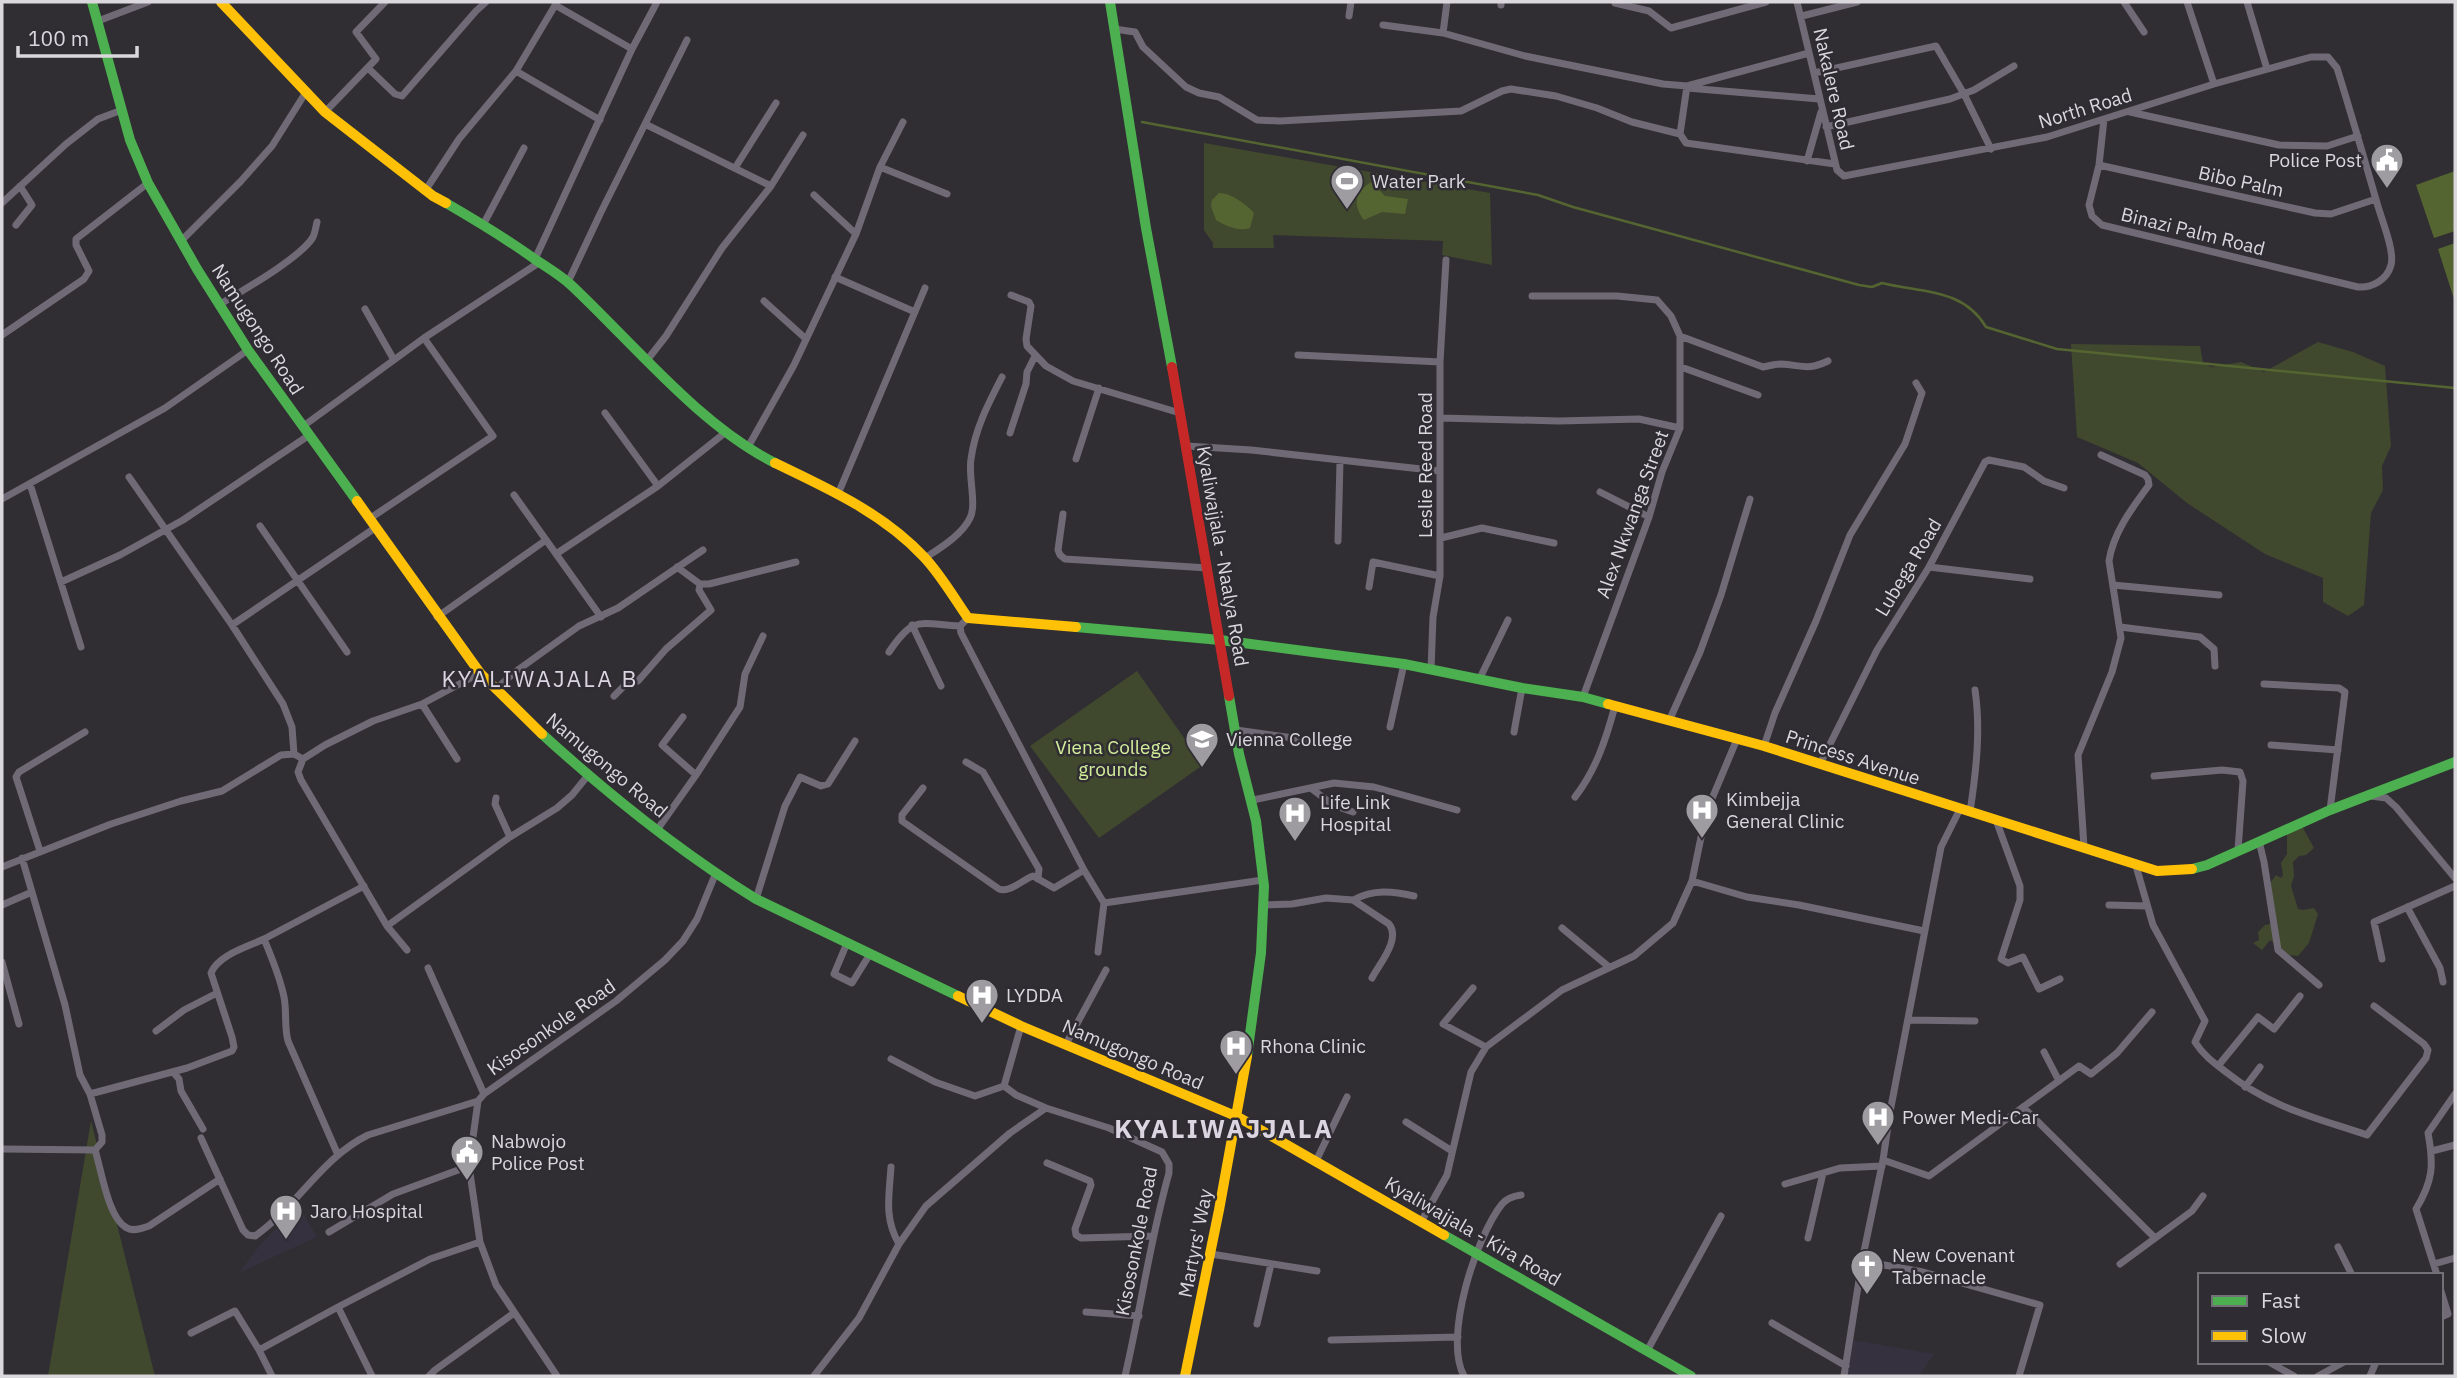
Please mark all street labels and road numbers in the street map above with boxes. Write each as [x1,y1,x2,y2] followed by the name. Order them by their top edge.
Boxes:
[1808,26,1860,152] street label: Nakalere Road
[2035,82,2135,134] street label: North Road
[2196,160,2286,202] street label: Bibo Palm
[2119,202,2267,260] street label: Binazi Palm Road
[207,259,309,399] street label: Namugongo Road
[1413,392,1437,538] street label: Leslie Reed Road
[1590,427,1674,601] street label: Alex Nkwanga Street
[1192,444,1254,668] street label: Kyaliwajjala - Naalya Road
[1869,514,1947,620] street label: Lubega Road
[541,707,673,823] street label: Namugongo Road
[1783,724,1923,790] street label: Princess Avenue
[482,974,620,1080] street label: Kisosonkole Road
[1059,1013,1207,1095] street label: Namugongo Road
[1110,1164,1162,1318] street label: Kisosonkole Road
[1381,1171,1565,1291] street label: Kyaliwajjala - Kira Road
[1173,1186,1217,1299] street label: Martyrs' Way

